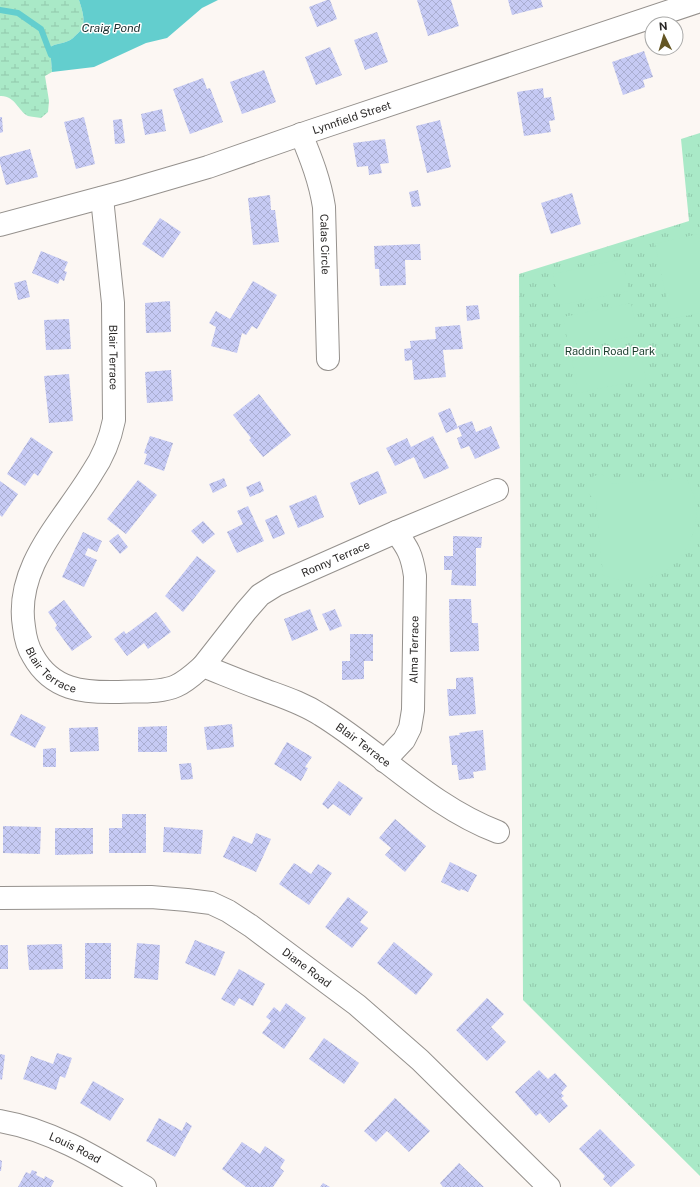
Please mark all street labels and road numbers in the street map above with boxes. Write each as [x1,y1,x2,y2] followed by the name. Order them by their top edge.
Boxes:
[311,99,393,136] street label: Lynnfield Street
[318,214,332,275] street label: Calas Circle
[107,325,120,390] street label: Blair Terrace
[300,538,371,579] street label: Ronny Terrace
[407,616,420,684] street label: Alma Terrace
[23,645,78,695] street label: Blair Terrace
[334,721,393,769] street label: Blair Terrace
[280,945,333,990] street label: Diane Road
[48,1130,103,1166] street label: Louis Road

